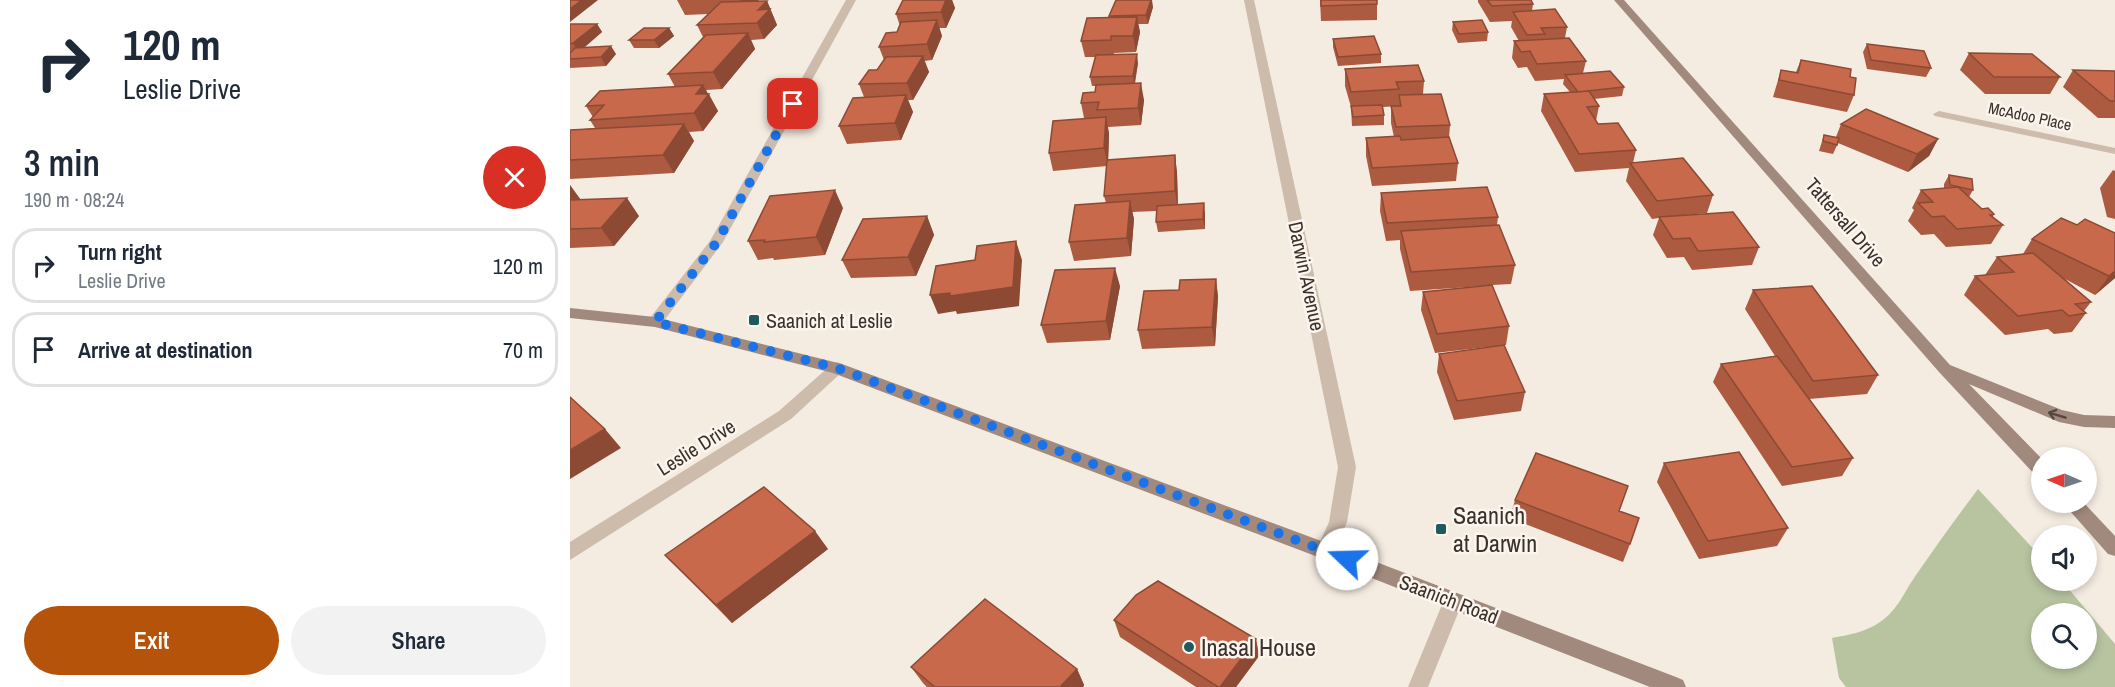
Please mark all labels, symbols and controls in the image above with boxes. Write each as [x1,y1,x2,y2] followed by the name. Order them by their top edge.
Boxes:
[123,17,221,73] text: 120 m
[24,24,102,102] icon: right
[123,71,241,107] text: Leslie Drive
[767,78,818,129] pin
[776,87,809,120] icon: arrive
[1986,96,2074,136] street label: McAdoo Place
[24,139,100,187] text: 3 min
[483,146,546,209] button: close
[1800,172,1892,272] street label: Tattersall Drive
[24,186,124,213] text: 190 m · 08:24
[1282,219,1332,333] street label: Darwin Avenue
[78,237,162,267] text: Turn right
[27,249,60,282] icon: right
[493,251,543,281] text: 120 m
[78,267,166,294] text: Leslie Drive
[766,307,893,334] place label: Saanich at Leslie
[747,313,761,327] marker: Saanich at Leslie
[27,333,60,366] icon: arrive
[78,335,252,365] text: Arrive at destination
[503,335,543,365] text: 70 m
[2048,409,2067,420] one-way arrow
[652,412,740,482] street label: Leslie Drive
[2031,447,2097,513] north arrow
[2031,447,2097,669] map controls
[1453,499,1537,559] place label: Saanich at Darwin
[1434,522,1448,536] marker: Saanich at Darwin
[2031,525,2097,591] button: sound
[1315,527,1379,591] position arrow
[1396,568,1502,630] street label: Saanich Road
[2031,603,2097,669] button: search
[24,606,279,675] button: Exit
[291,606,546,675] button: Share
[1201,631,1316,663] place label: Inasal House
[1182,640,1196,654] marker: Inasal House

